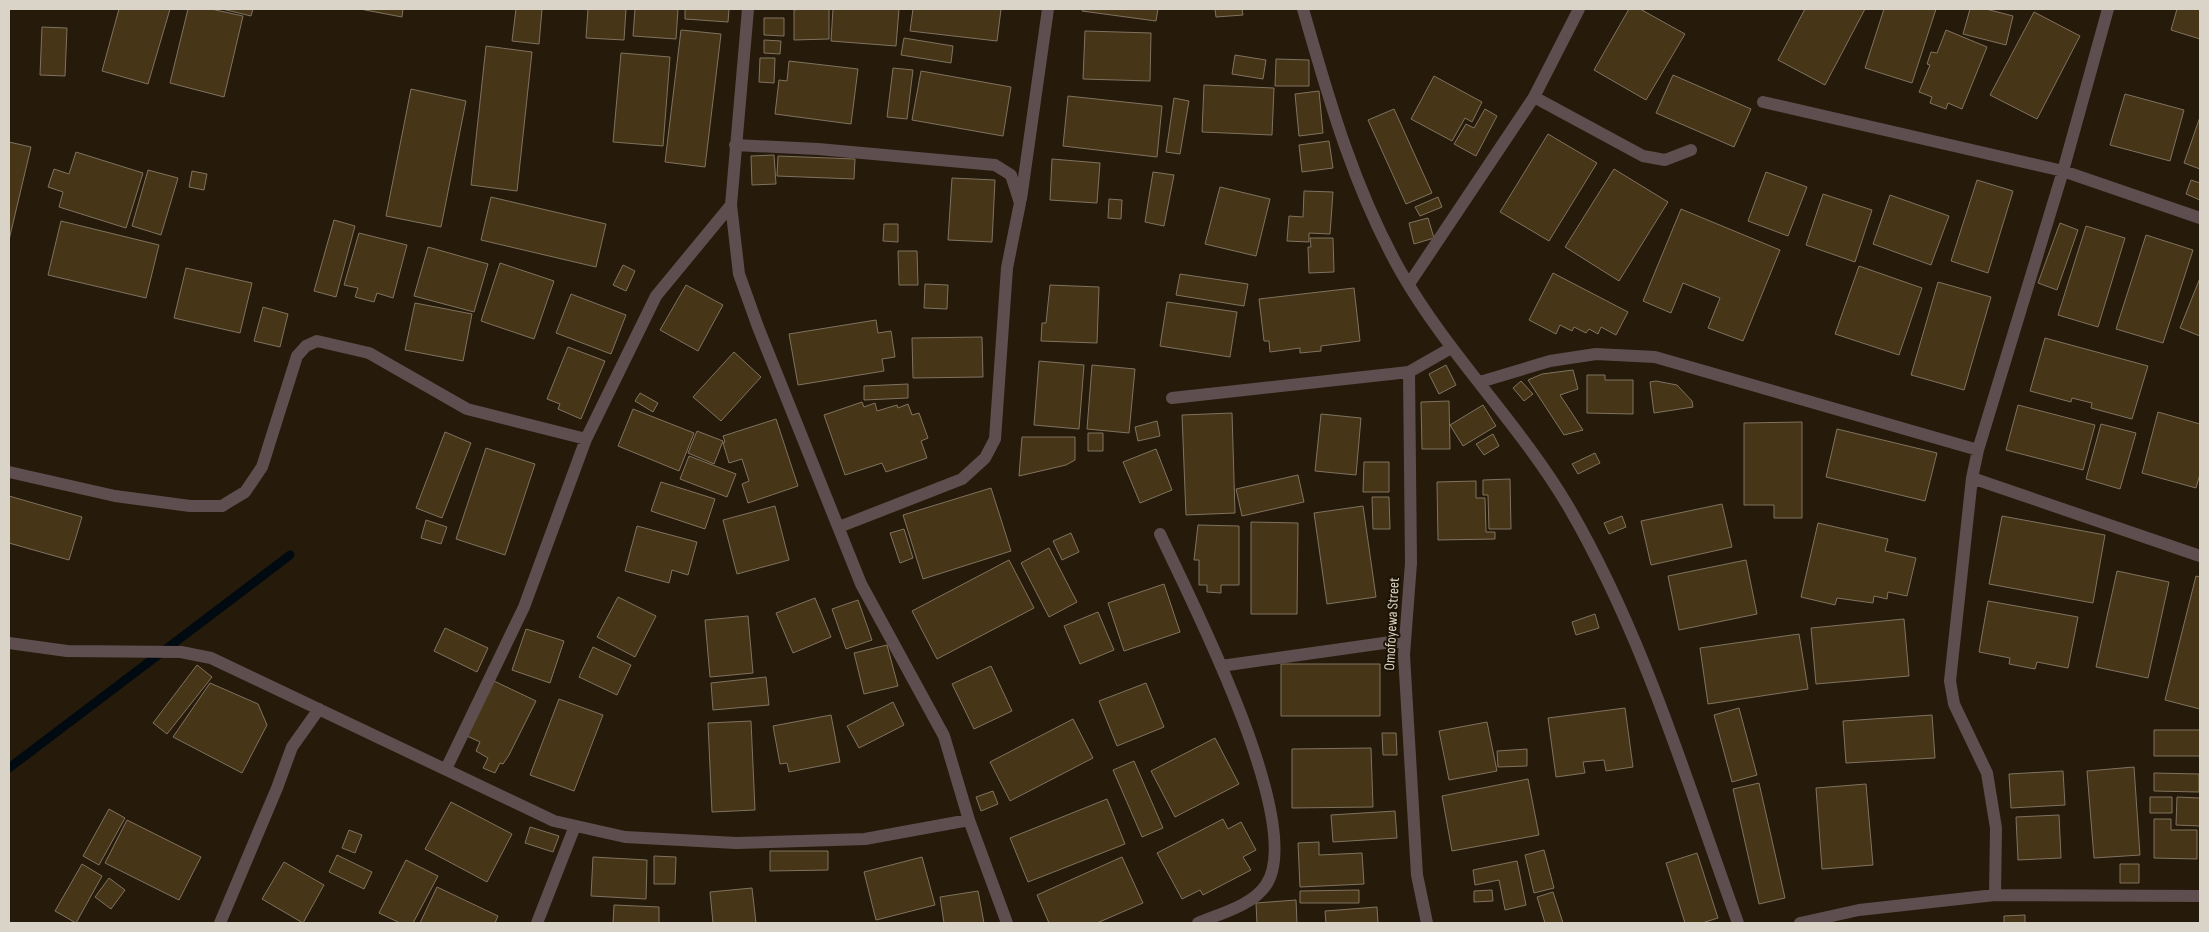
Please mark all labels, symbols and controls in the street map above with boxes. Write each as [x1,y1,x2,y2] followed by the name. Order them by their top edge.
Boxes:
[1380,577,1404,671] street label: Omofoyewa Street

